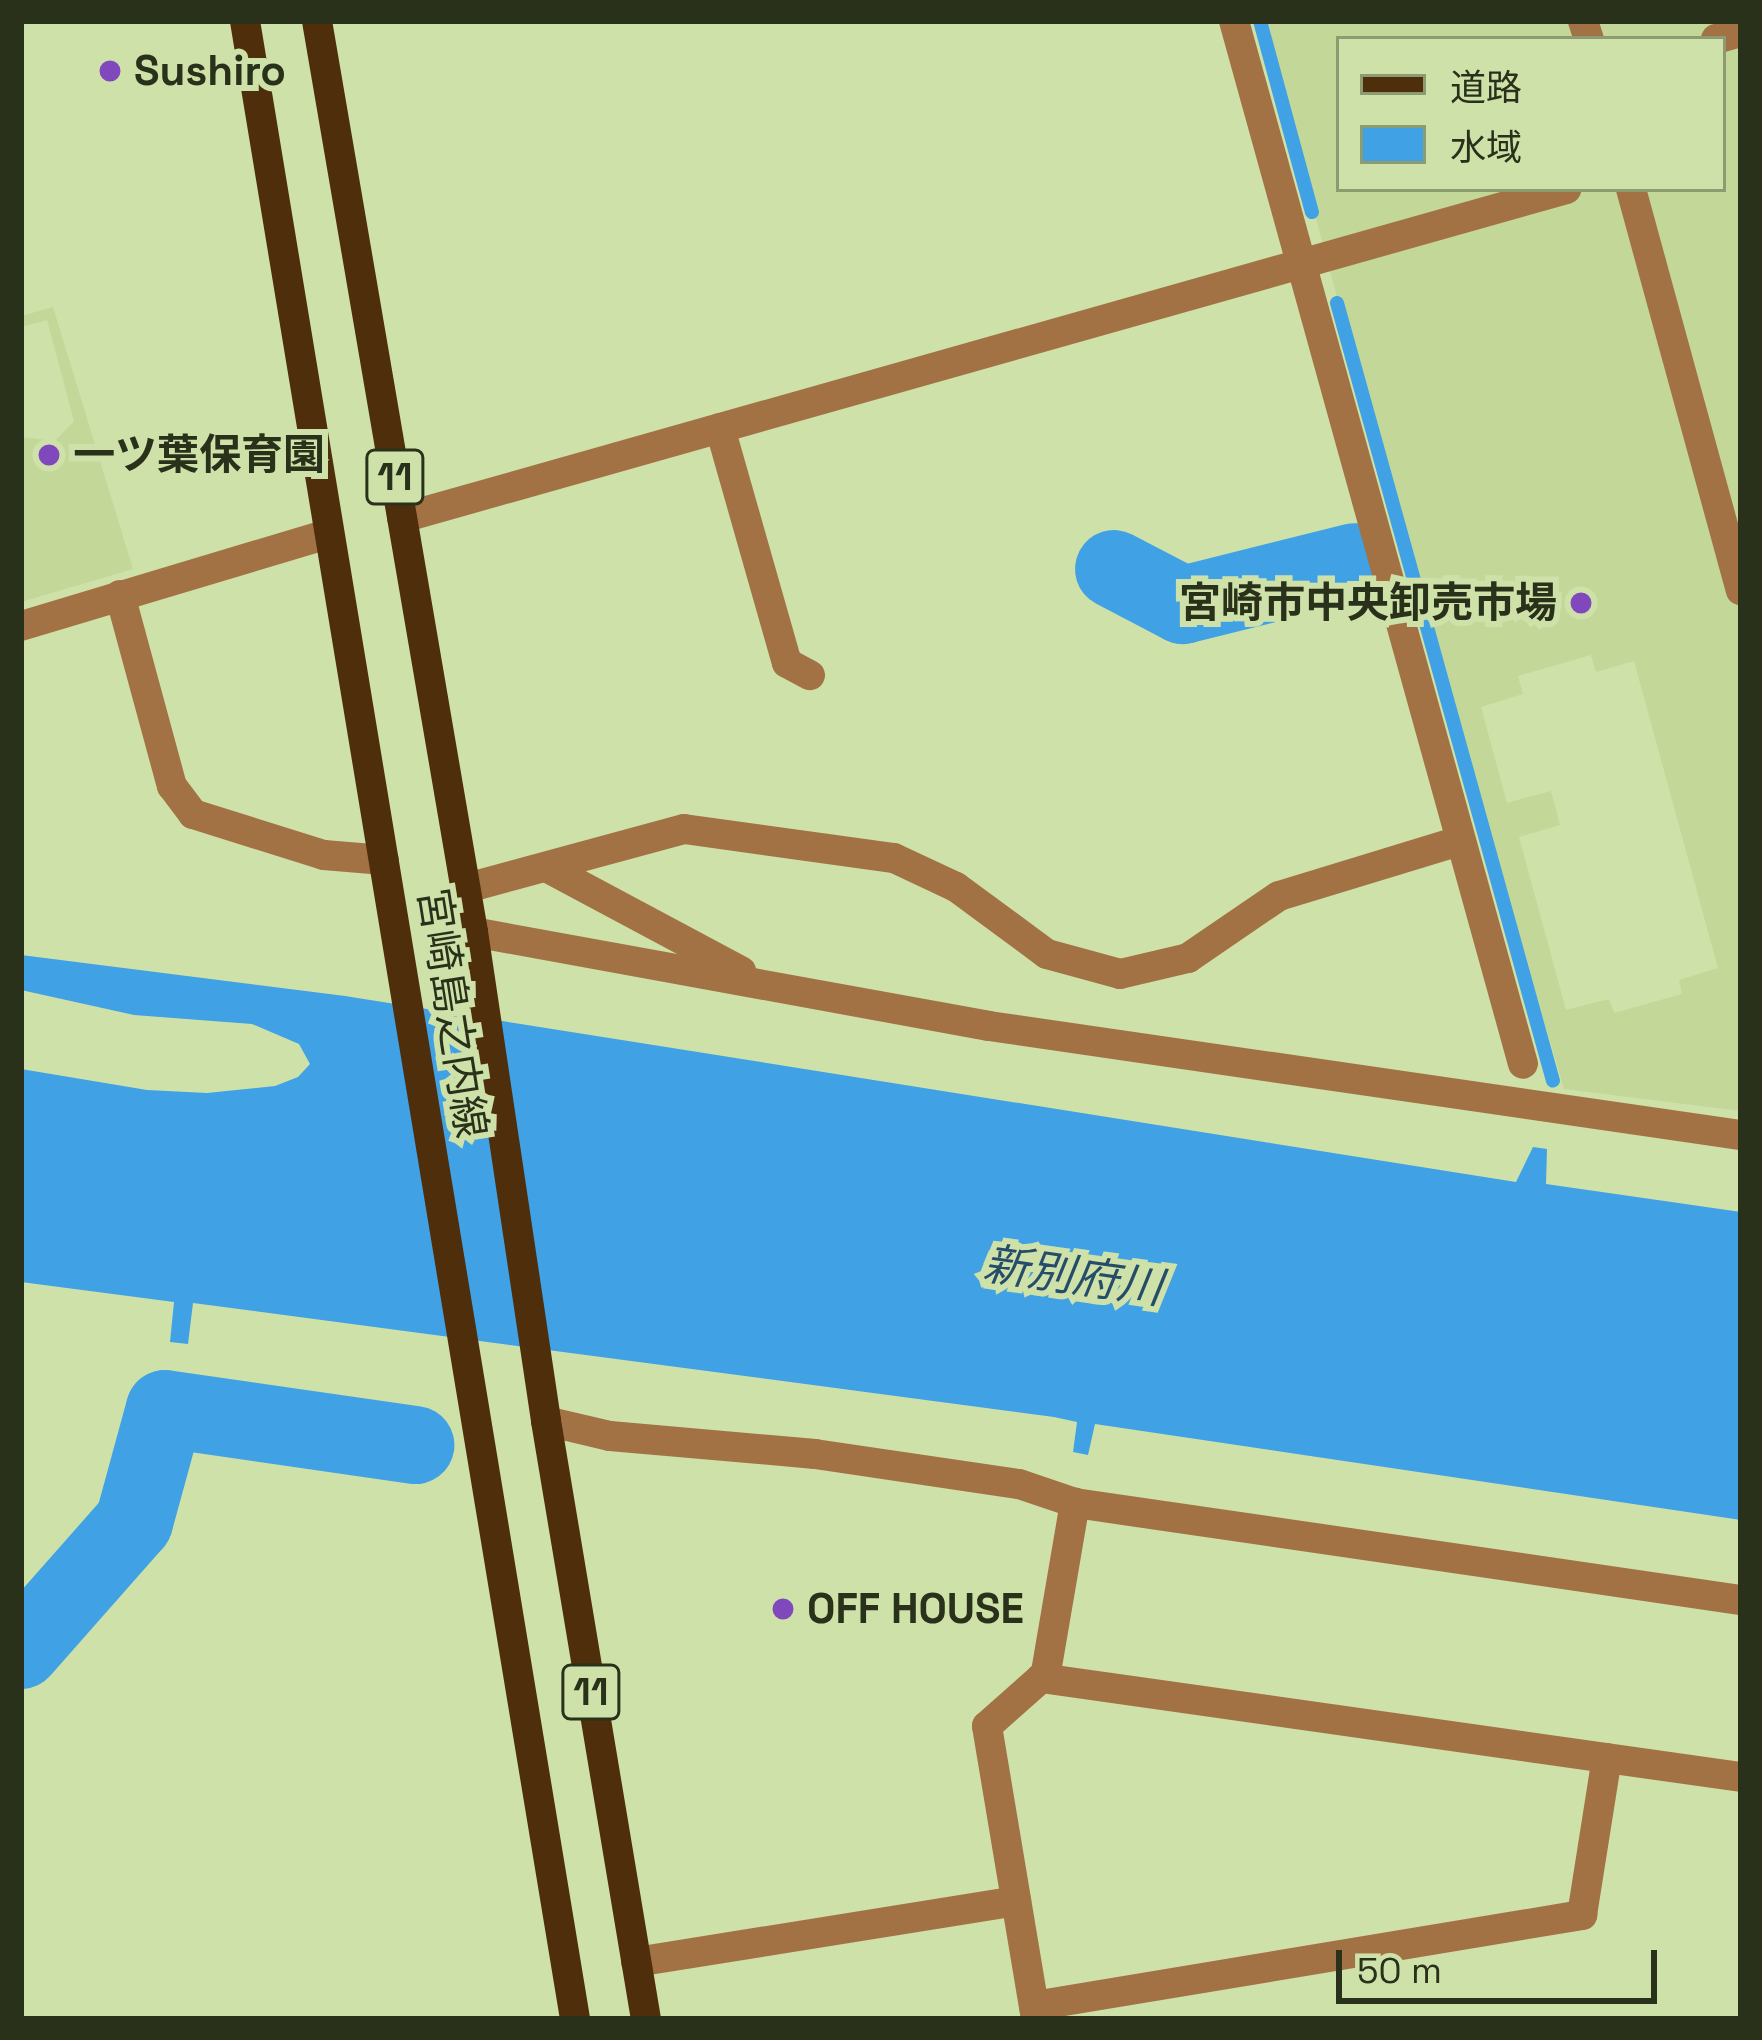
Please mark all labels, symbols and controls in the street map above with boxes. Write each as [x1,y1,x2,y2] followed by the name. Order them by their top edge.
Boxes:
[1336,36,1726,192] legend
[134,46,286,96] place label: Sushiro
[97,58,123,84] marker: Sushiro
[1450,65,1522,111] text: 道路
[1450,125,1522,171] text: 水域
[73,430,325,480] place label: 一ツ葉保育園
[36,442,62,468] marker: 一ツ葉保育園
[365,444,425,510] road number: 11
[1179,578,1557,628] place label: 宮崎市中央卸売市場
[1568,590,1594,616] marker: 宮崎市中央卸売市場
[407,885,497,1141] street label: 宮崎島之内線
[980,1237,1166,1315] water label: 新別府川
[807,1584,1024,1634] place label: OFF HOUSE
[770,1596,796,1622] marker: OFF HOUSE
[561,1659,621,1725] road number: 11
[1342,1926,1663,2000] scale bar
[1357,1948,1442,1994] text: 50 m

